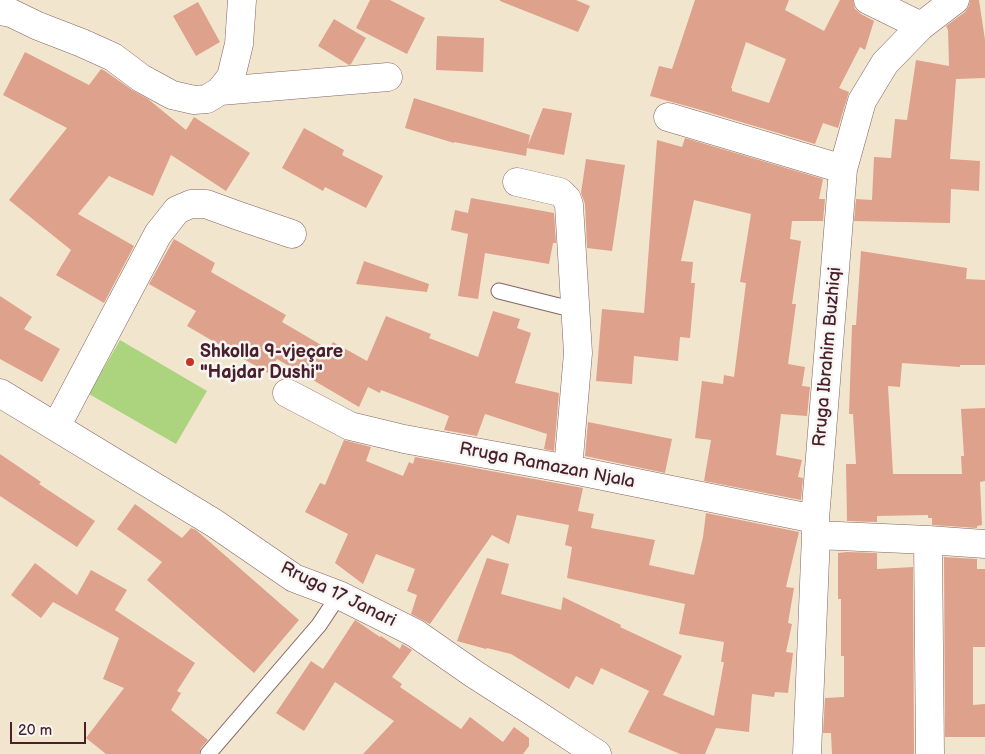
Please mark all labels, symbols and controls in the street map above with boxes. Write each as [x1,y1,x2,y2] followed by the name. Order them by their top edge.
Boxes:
[809,266,847,448] street label: Rruga Ibrahim Buzhiqi
[200,341,343,384] place label: Shkolla 9-vjeçare "Hajdar Dushi"
[184,356,196,368] marker: Shkolla 9-vjeçare "Hajdar Dushi"
[457,438,637,494] street label: Rruga Ramazan Njala
[277,558,399,632] street label: Rruga 17 Janari
[12,712,89,744] scale bar
[18,721,52,740] text: 20 m

